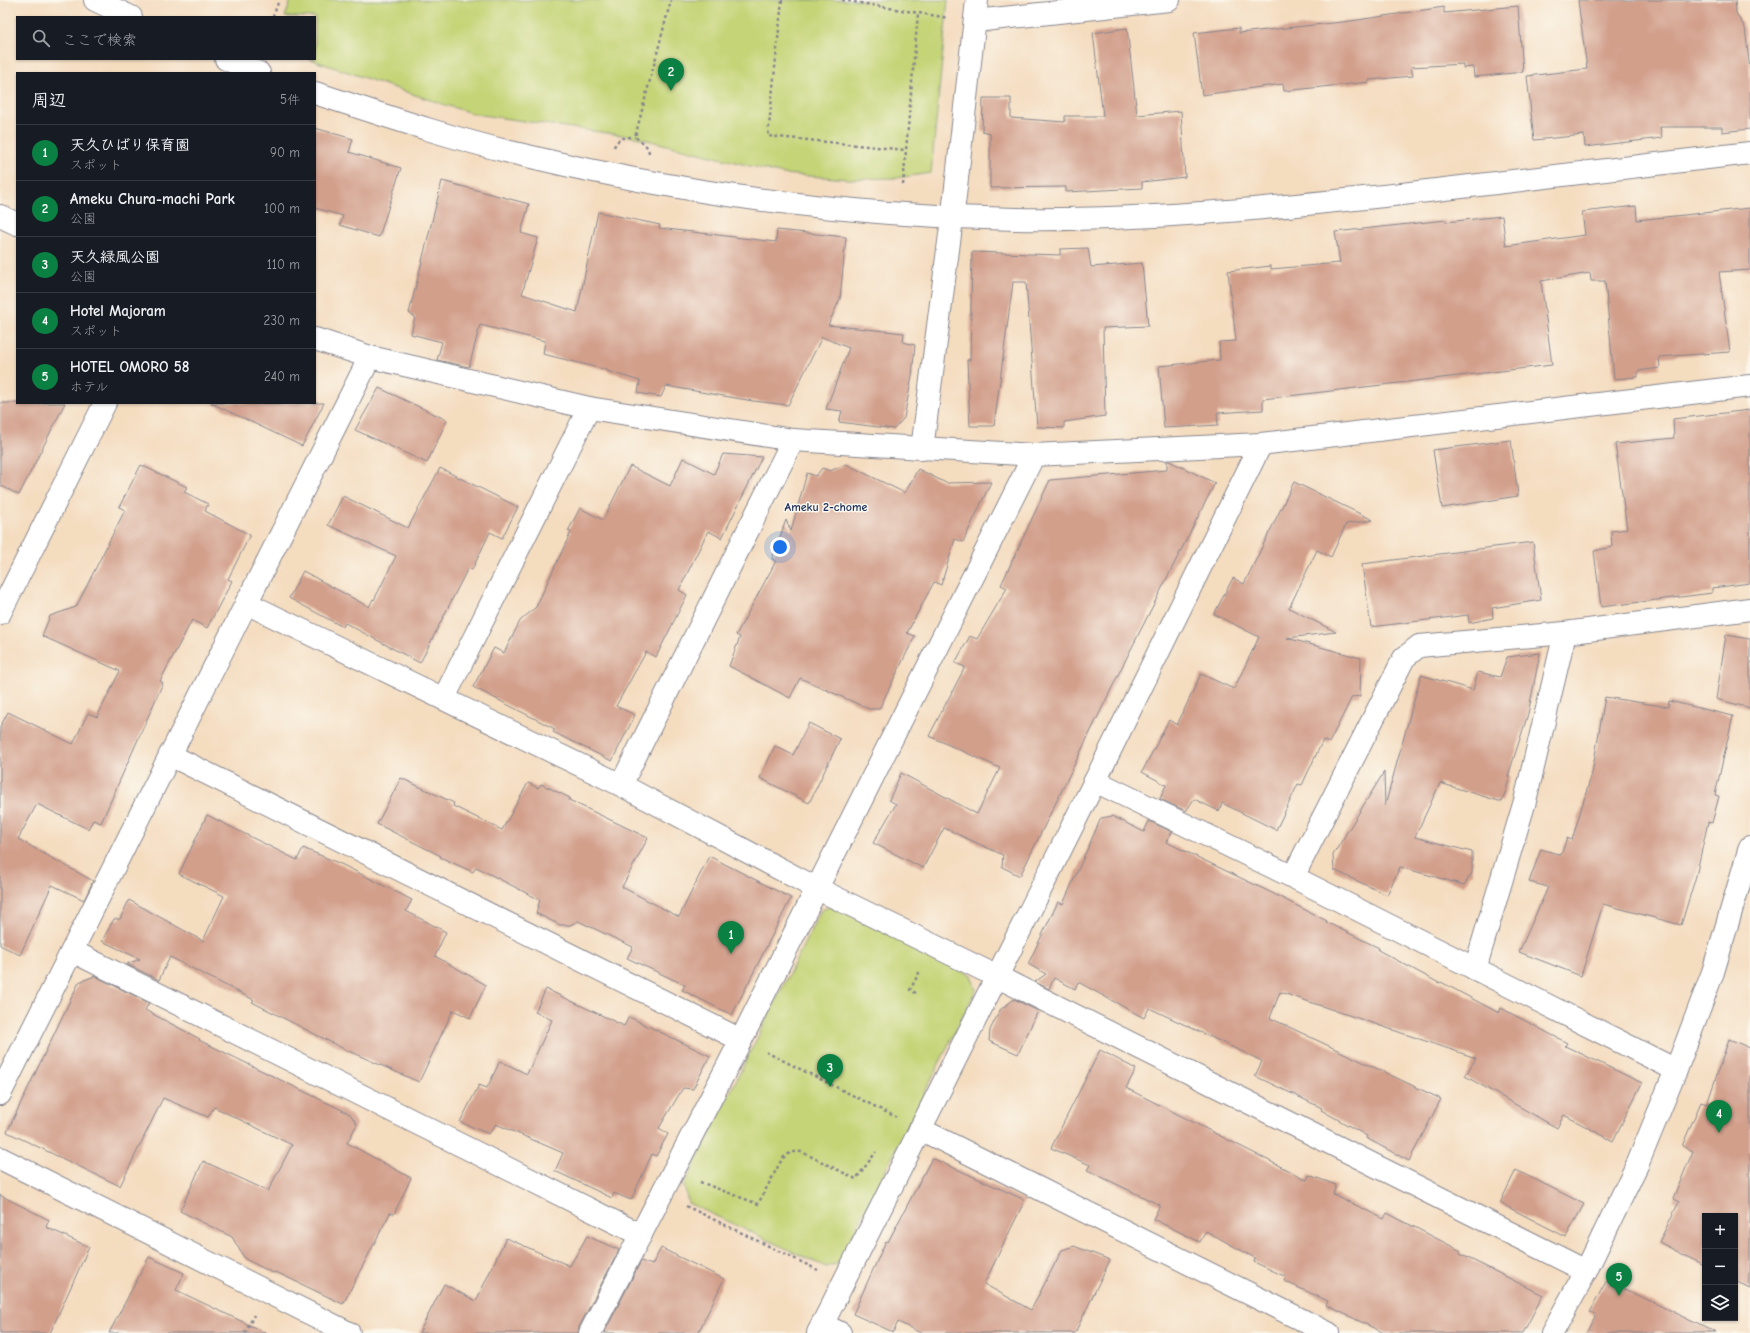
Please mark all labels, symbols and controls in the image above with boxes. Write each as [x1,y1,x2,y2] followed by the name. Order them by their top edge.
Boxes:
[16,16,316,60] search box
[30,27,52,49] icon: search
[62,31,137,49] text: ここで検索
[658,58,684,91] pin: 2
[32,91,66,110] text: 周辺
[280,92,300,107] text: 5件
[70,136,190,154] text: 天久ひばり保育園
[42,145,48,160] text: 1
[270,145,300,160] text: 90 m
[70,157,122,172] text: スポット
[70,190,235,208] text: Ameku Chura-machi Park
[42,201,48,216] text: 2
[264,201,300,216] text: 100 m
[70,211,96,226] text: 公園
[70,248,160,266] text: 天久緑風公園
[42,257,48,272] text: 3
[267,257,300,272] text: 110 m
[70,269,96,284] text: 公園
[70,302,166,320] text: Hotel Majoram
[42,313,48,328] text: 4
[264,313,300,328] text: 230 m
[70,323,122,338] text: スポット
[70,358,189,376] text: HOTEL OMORO 58
[42,369,48,384] text: 5
[264,369,300,384] text: 240 m
[70,379,108,394] text: ホテル
[785,500,868,514] district label: Ameku 2-chome
[770,537,790,557] your location
[718,921,744,954] pin: 1
[817,1054,843,1087] pin: 3
[1706,1100,1732,1133] pin: 4
[1702,1213,1738,1321] map controls
[1702,1213,1738,1249] button: +
[1702,1249,1738,1285] button: −
[1606,1263,1632,1296] pin: 5
[1702,1285,1738,1321] button: layers

